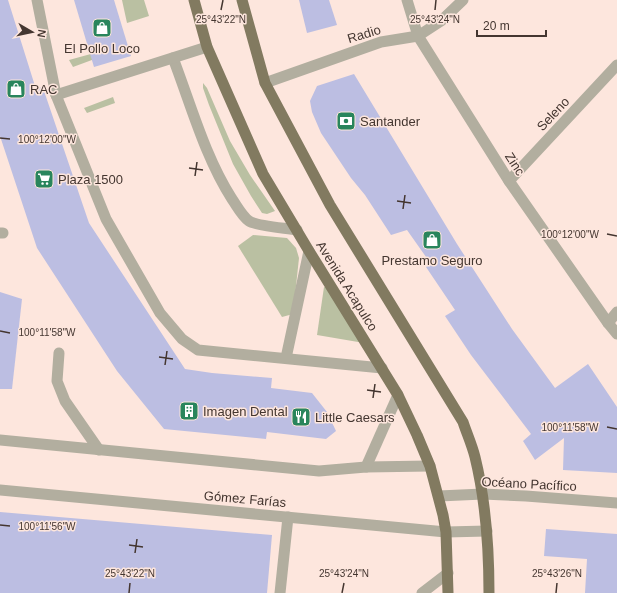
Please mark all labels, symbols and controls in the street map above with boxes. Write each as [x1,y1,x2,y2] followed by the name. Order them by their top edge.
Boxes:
[12,12,52,52] north arrow
[477,12,546,38] scale bar
[196,14,246,25] text: 25°43'22"N
[410,14,460,25] text: 25°43'24"N
[91,17,113,39] shop icon: El Pollo Loco
[483,19,510,33] text: 20 m
[346,22,382,46] street label: Radio
[35,29,48,38] text: N
[64,41,140,56] place label: El Pollo Loco
[5,78,27,100] shop icon: RAC
[30,82,57,97] place label: RAC
[534,94,572,134] street label: Seleno
[335,110,357,132] bank icon: Santander
[360,114,421,129] place label: Santander
[18,134,76,145] text: 100°12'00"W
[502,150,528,179] street label: Zinc
[33,168,55,190] supermarket icon: Plaza 1500
[58,172,123,187] place label: Plaza 1500
[421,229,443,251] shop icon: Prestamo Seguro
[541,229,599,240] text: 100°12'00"W
[313,238,381,334] street label: Avenida Acapulco
[381,253,483,268] place label: Prestamo Seguro
[18,327,76,338] text: 100°11'58"W
[178,400,200,422] building icon: Imagen Dental
[203,404,288,419] place label: Imagen Dental
[290,406,312,428] restaurant icon: Little Caesars
[315,410,395,425] place label: Little Caesars
[541,422,599,433] text: 100°11'58"W
[481,474,577,494] street label: Océano Pacífico
[203,488,287,510] street label: Gómez Farías
[18,521,76,532] text: 100°11'56"W
[105,568,155,579] text: 25°43'22"N
[319,568,369,579] text: 25°43'24"N
[532,568,582,579] text: 25°43'26"N

